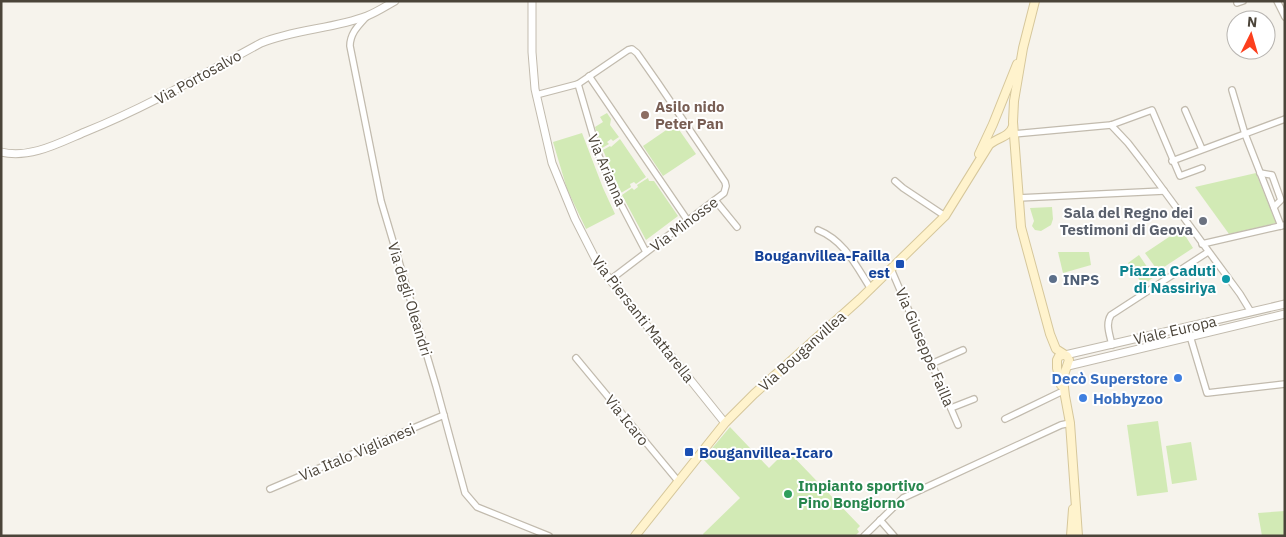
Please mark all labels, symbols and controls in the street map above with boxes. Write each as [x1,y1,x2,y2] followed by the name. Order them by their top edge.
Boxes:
[1226,10,1276,60] north arrow
[1246,13,1258,31] text: N
[152,45,244,109] street label: Via Portosalvo
[655,97,724,133] place label: Asilo nido Peter Pan
[639,109,651,121] marker: Asilo nido Peter Pan
[583,131,631,209] street label: Via Arianna
[646,192,722,256] street label: Via Minosse
[1060,203,1193,239] place label: Sala del Regno dei Testimoni di Geova
[1197,215,1209,227] marker: Sala del Regno dei Testimoni di Geova
[384,240,436,358] street label: Via degli Oleandri
[754,246,890,282] place label: Bouganvillea-Failla est
[588,252,698,386] street label: Via Piersanti Mattarella
[894,258,906,270] marker: Bouganvillea-Failla est
[1119,261,1216,297] place label: Piazza Caduti di Nassiriya
[1063,270,1099,289] place label: INPS
[1047,273,1059,285] marker: INPS
[1220,273,1232,285] marker: Piazza Caduti di Nassiriya
[891,285,959,409] street label: Via Giuseppe Failla
[754,307,850,395] street label: Via Bouganvillea
[1132,311,1218,349] street label: Viale Europa
[1052,369,1168,388] place label: Decò Superstore
[1172,372,1184,384] marker: Decò Superstore
[1093,389,1163,408] place label: Hobbyzoo
[601,391,653,449] street label: Via Icaro
[1077,392,1089,404] marker: Hobbyzoo
[296,419,418,485] street label: Via Italo Viglianesi
[699,443,833,462] place label: Bouganvillea-Icaro
[683,446,695,458] marker: Bouganvillea-Icaro
[798,476,924,512] place label: Impianto sportivo Pino Bongiorno
[782,488,794,500] marker: Impianto sportivo Pino Bongiorno

